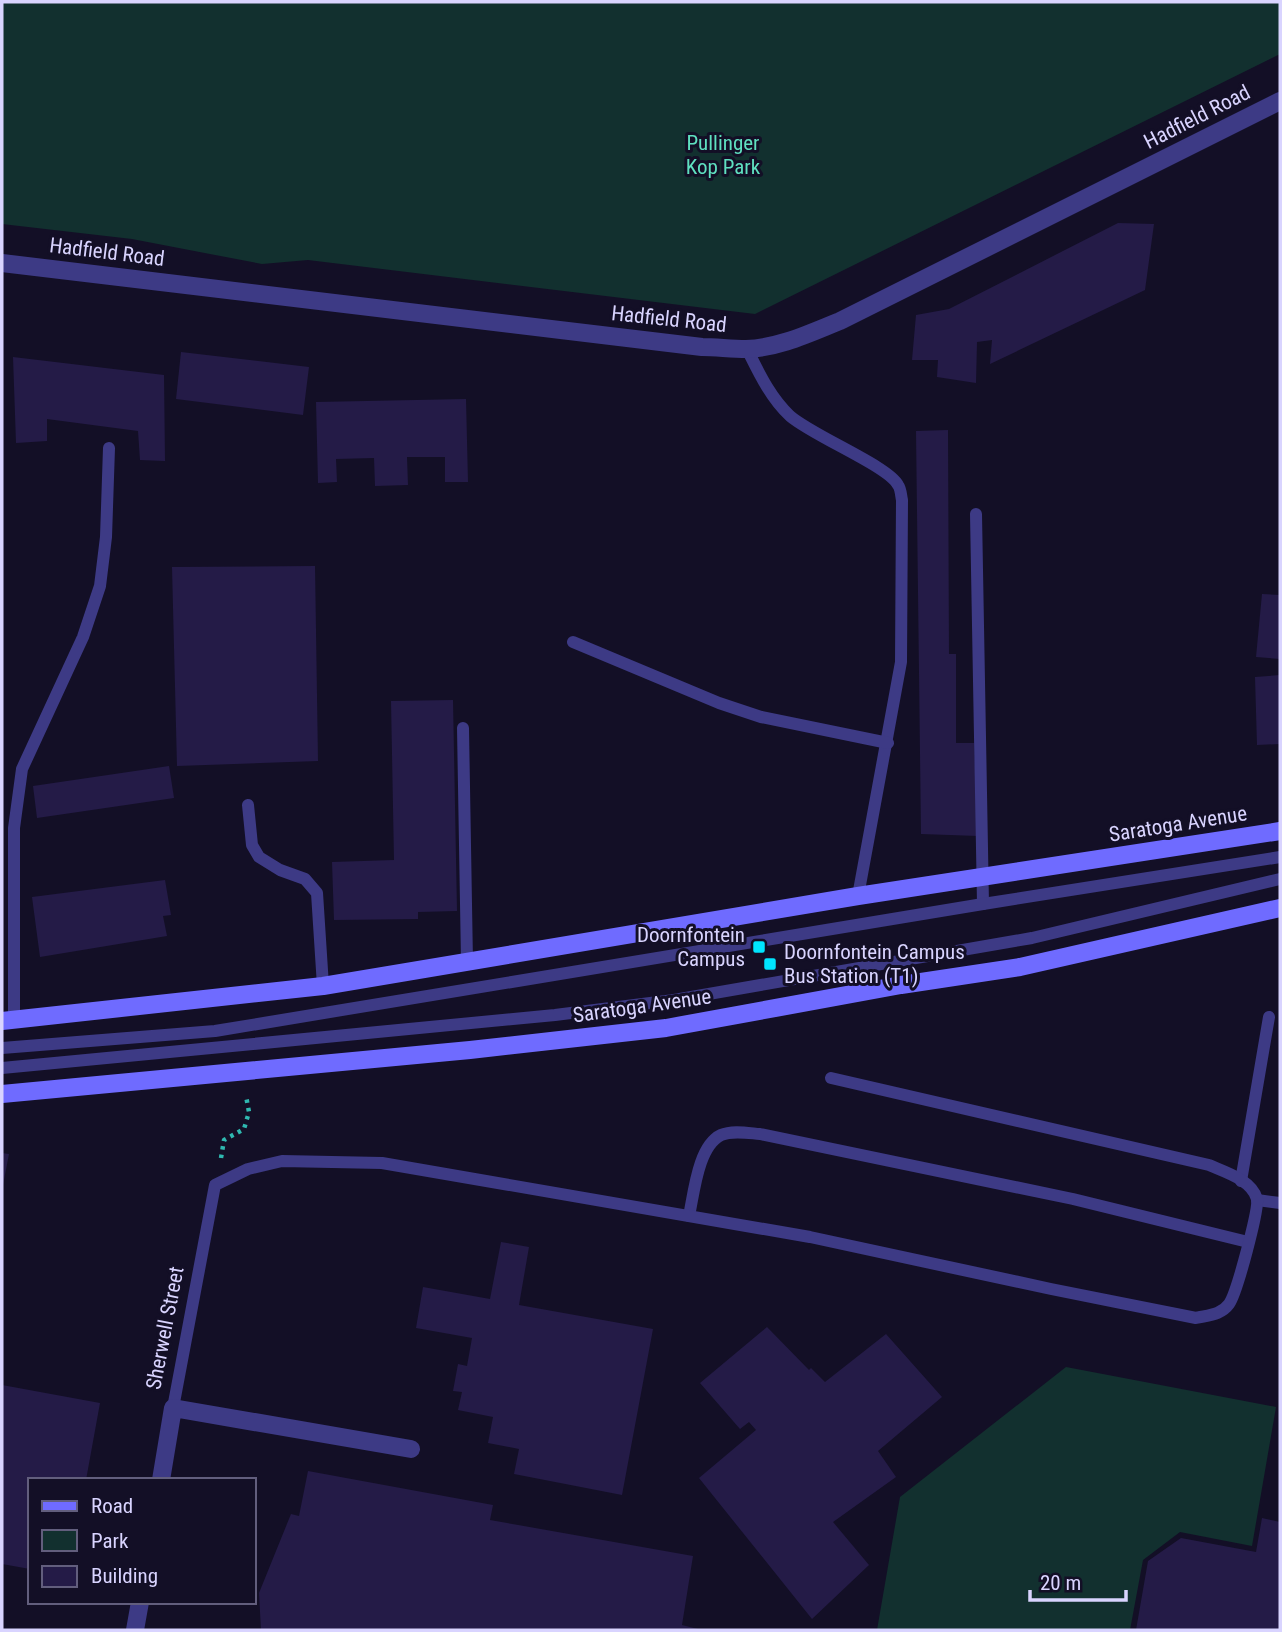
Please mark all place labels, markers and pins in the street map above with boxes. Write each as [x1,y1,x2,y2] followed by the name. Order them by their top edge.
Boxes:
[637,923,745,971] place label: Doornfontein Campus
[751,939,767,955] marker: Doornfontein Campus
[784,940,965,988] place label: Doornfontein Campus Bus Station (T1)
[762,956,778,972] marker: Doornfontein Campus Bus Station (T1)

